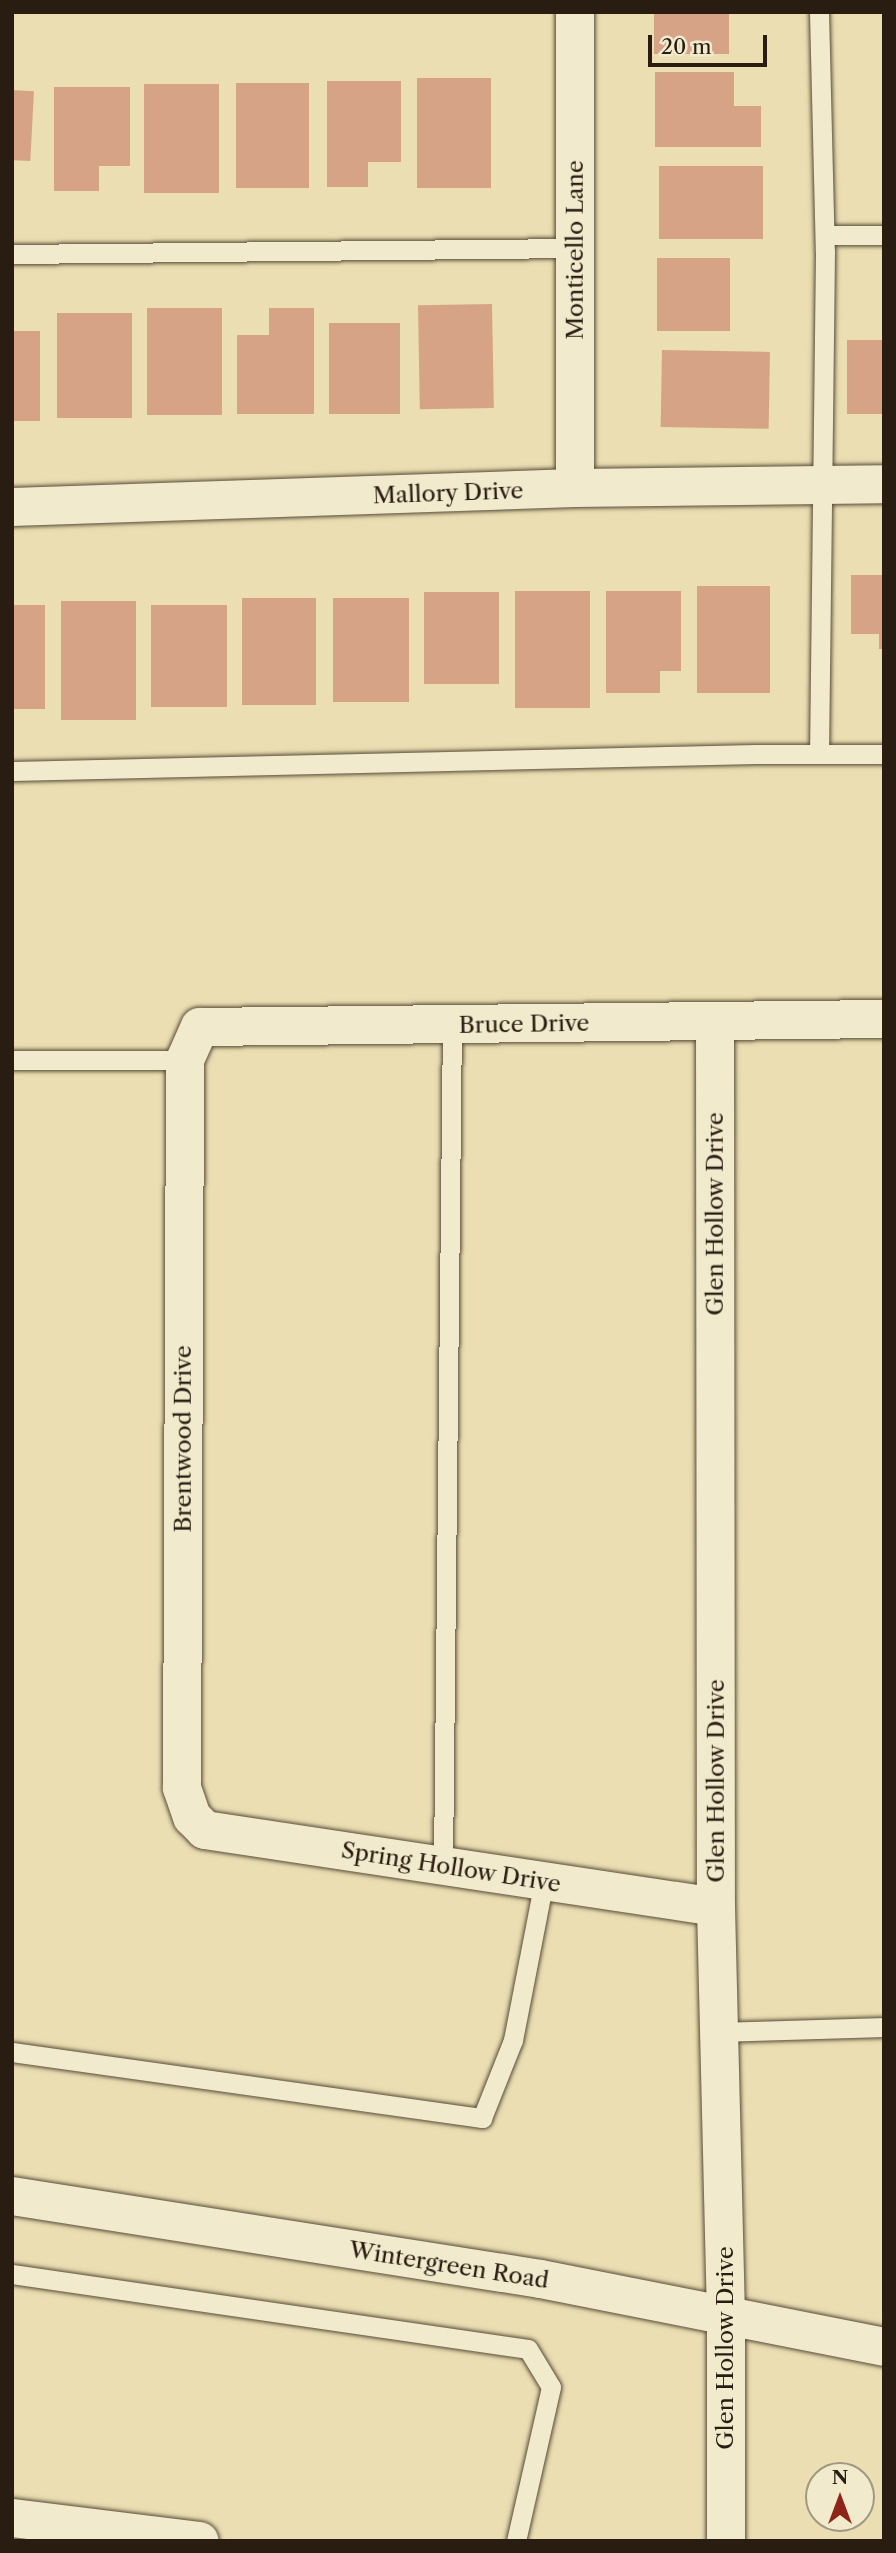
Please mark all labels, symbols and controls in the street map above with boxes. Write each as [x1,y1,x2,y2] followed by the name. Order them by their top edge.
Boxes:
[651,21,770,65] scale bar
[661,34,712,59] text: 20 m
[561,160,589,340] street label: Monticello Lane
[372,477,524,509] street label: Mallory Drive
[458,1009,590,1039] street label: Bruce Drive
[701,1112,729,1316] street label: Glen Hollow Drive
[169,1345,197,1533] street label: Brentwood Drive
[702,1679,730,1883] street label: Glen Hollow Drive
[339,1836,563,1898] street label: Spring Hollow Drive
[347,2236,551,2294] street label: Wintergreen Road
[711,2246,739,2450] street label: Glen Hollow Drive
[805,2462,875,2532] north arrow
[832,2466,848,2489] text: N

